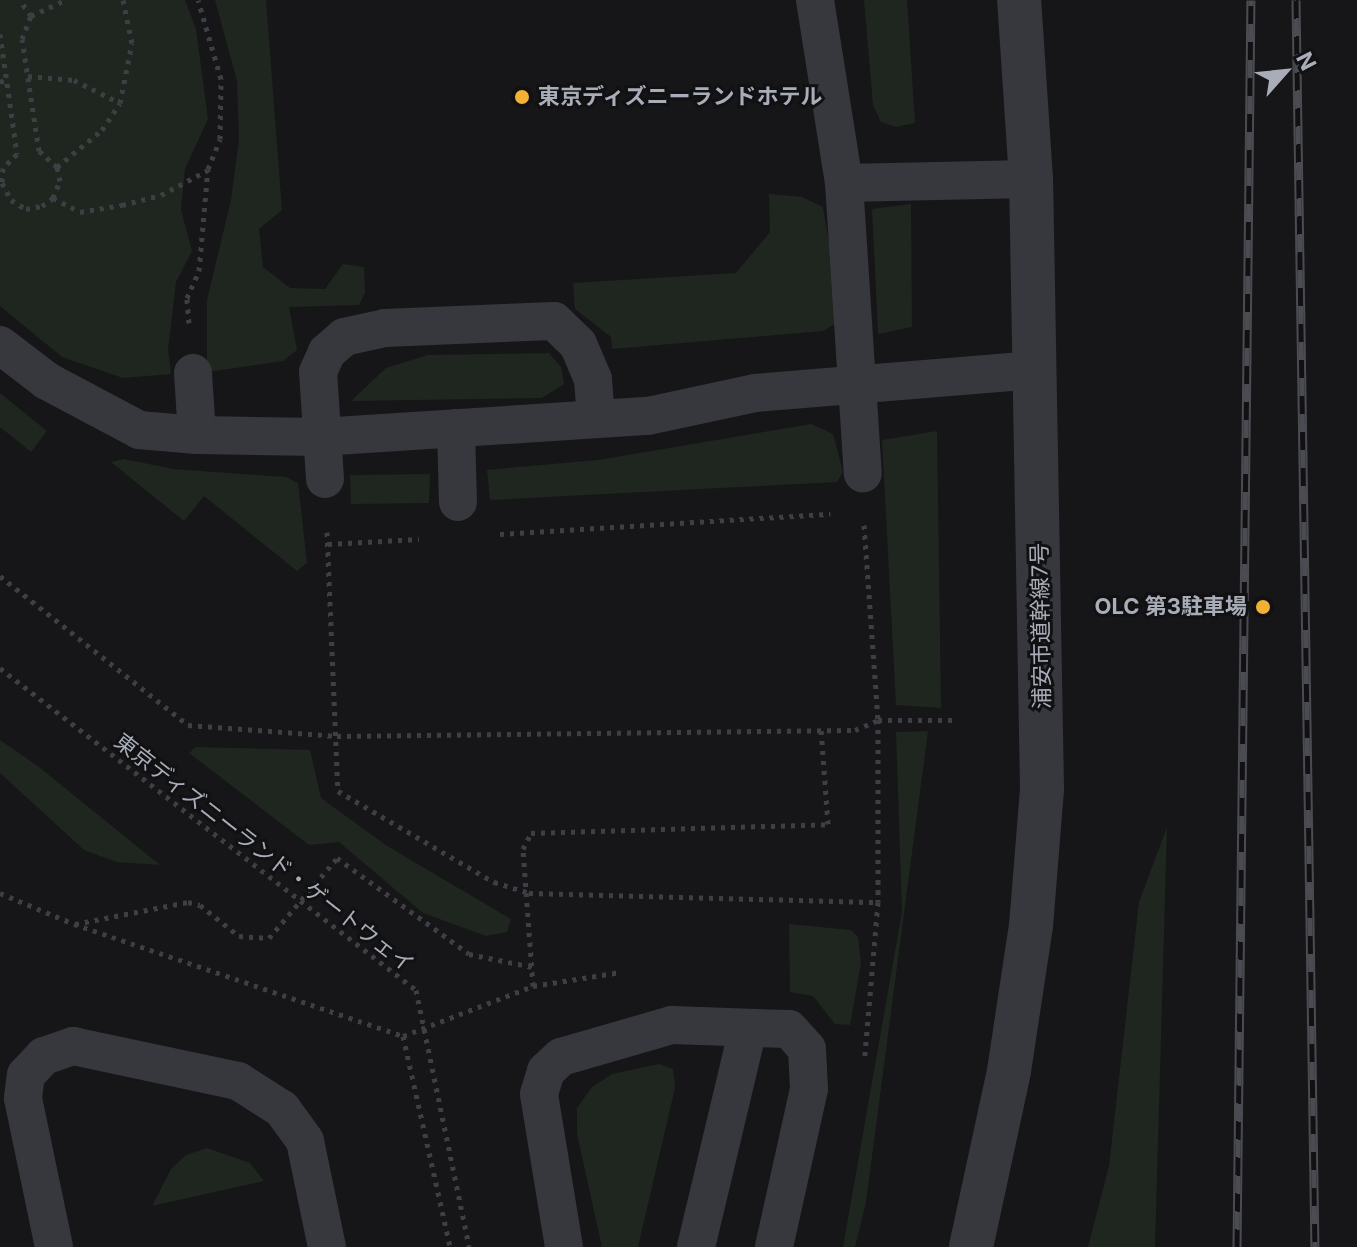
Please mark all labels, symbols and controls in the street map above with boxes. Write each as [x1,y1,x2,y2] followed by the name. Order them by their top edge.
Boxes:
[1245,32,1325,112] north arrow
[1291,48,1322,74] text: N
[538,84,824,110] place label: 東京ディズニーランドホテル
[513,88,531,106] marker: 東京ディズニーランドホテル
[1026,543,1056,709] street label: 浦安市道幹線7号
[1095,594,1247,620] place label: OLC 第3駐車場
[1254,598,1272,616] marker: OLC 第3駐車場
[109,727,419,979] street label: 東京ディズニーランド・ゲートウェイ

